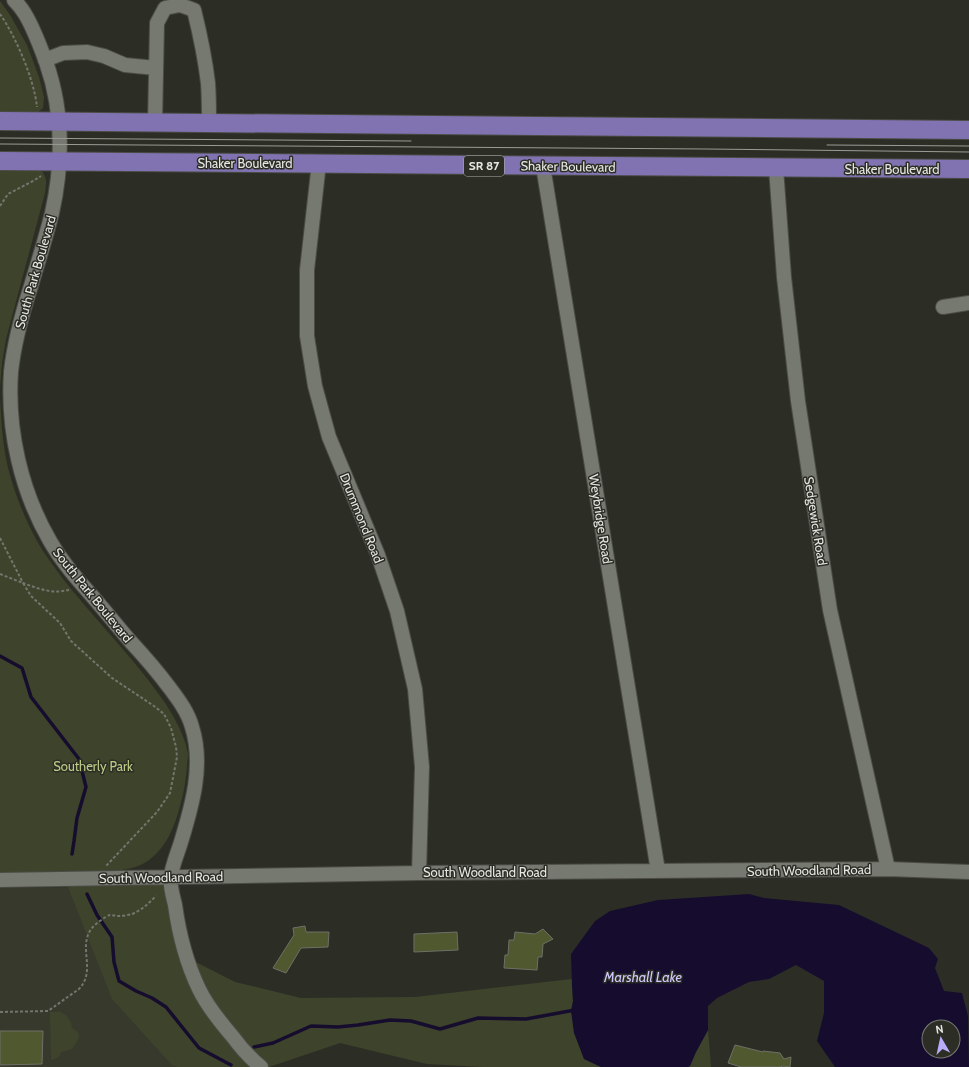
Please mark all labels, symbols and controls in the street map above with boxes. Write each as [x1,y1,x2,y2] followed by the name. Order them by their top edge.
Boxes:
[197,155,293,171] street label: Shaker Boulevard
[464,156,504,176] road number: SR 87
[520,157,616,175] street label: Shaker Boulevard
[844,161,940,177] street label: Shaker Boulevard
[11,213,59,331] street label: South Park Boulevard
[337,471,387,565] street label: Drummond Road
[586,473,616,565] street label: Weybridge Road
[801,475,831,567] street label: Sedgewick Road
[50,544,136,646] street label: South Park Boulevard
[53,758,133,774] park label: Southerly Park
[747,861,871,879] street label: South Woodland Road
[423,864,547,880] street label: South Woodland Road
[99,868,223,886] street label: South Woodland Road
[603,968,683,986] water label: Marshall Lake
[921,1019,961,1059] north arrow
[934,1022,944,1037] text: N

